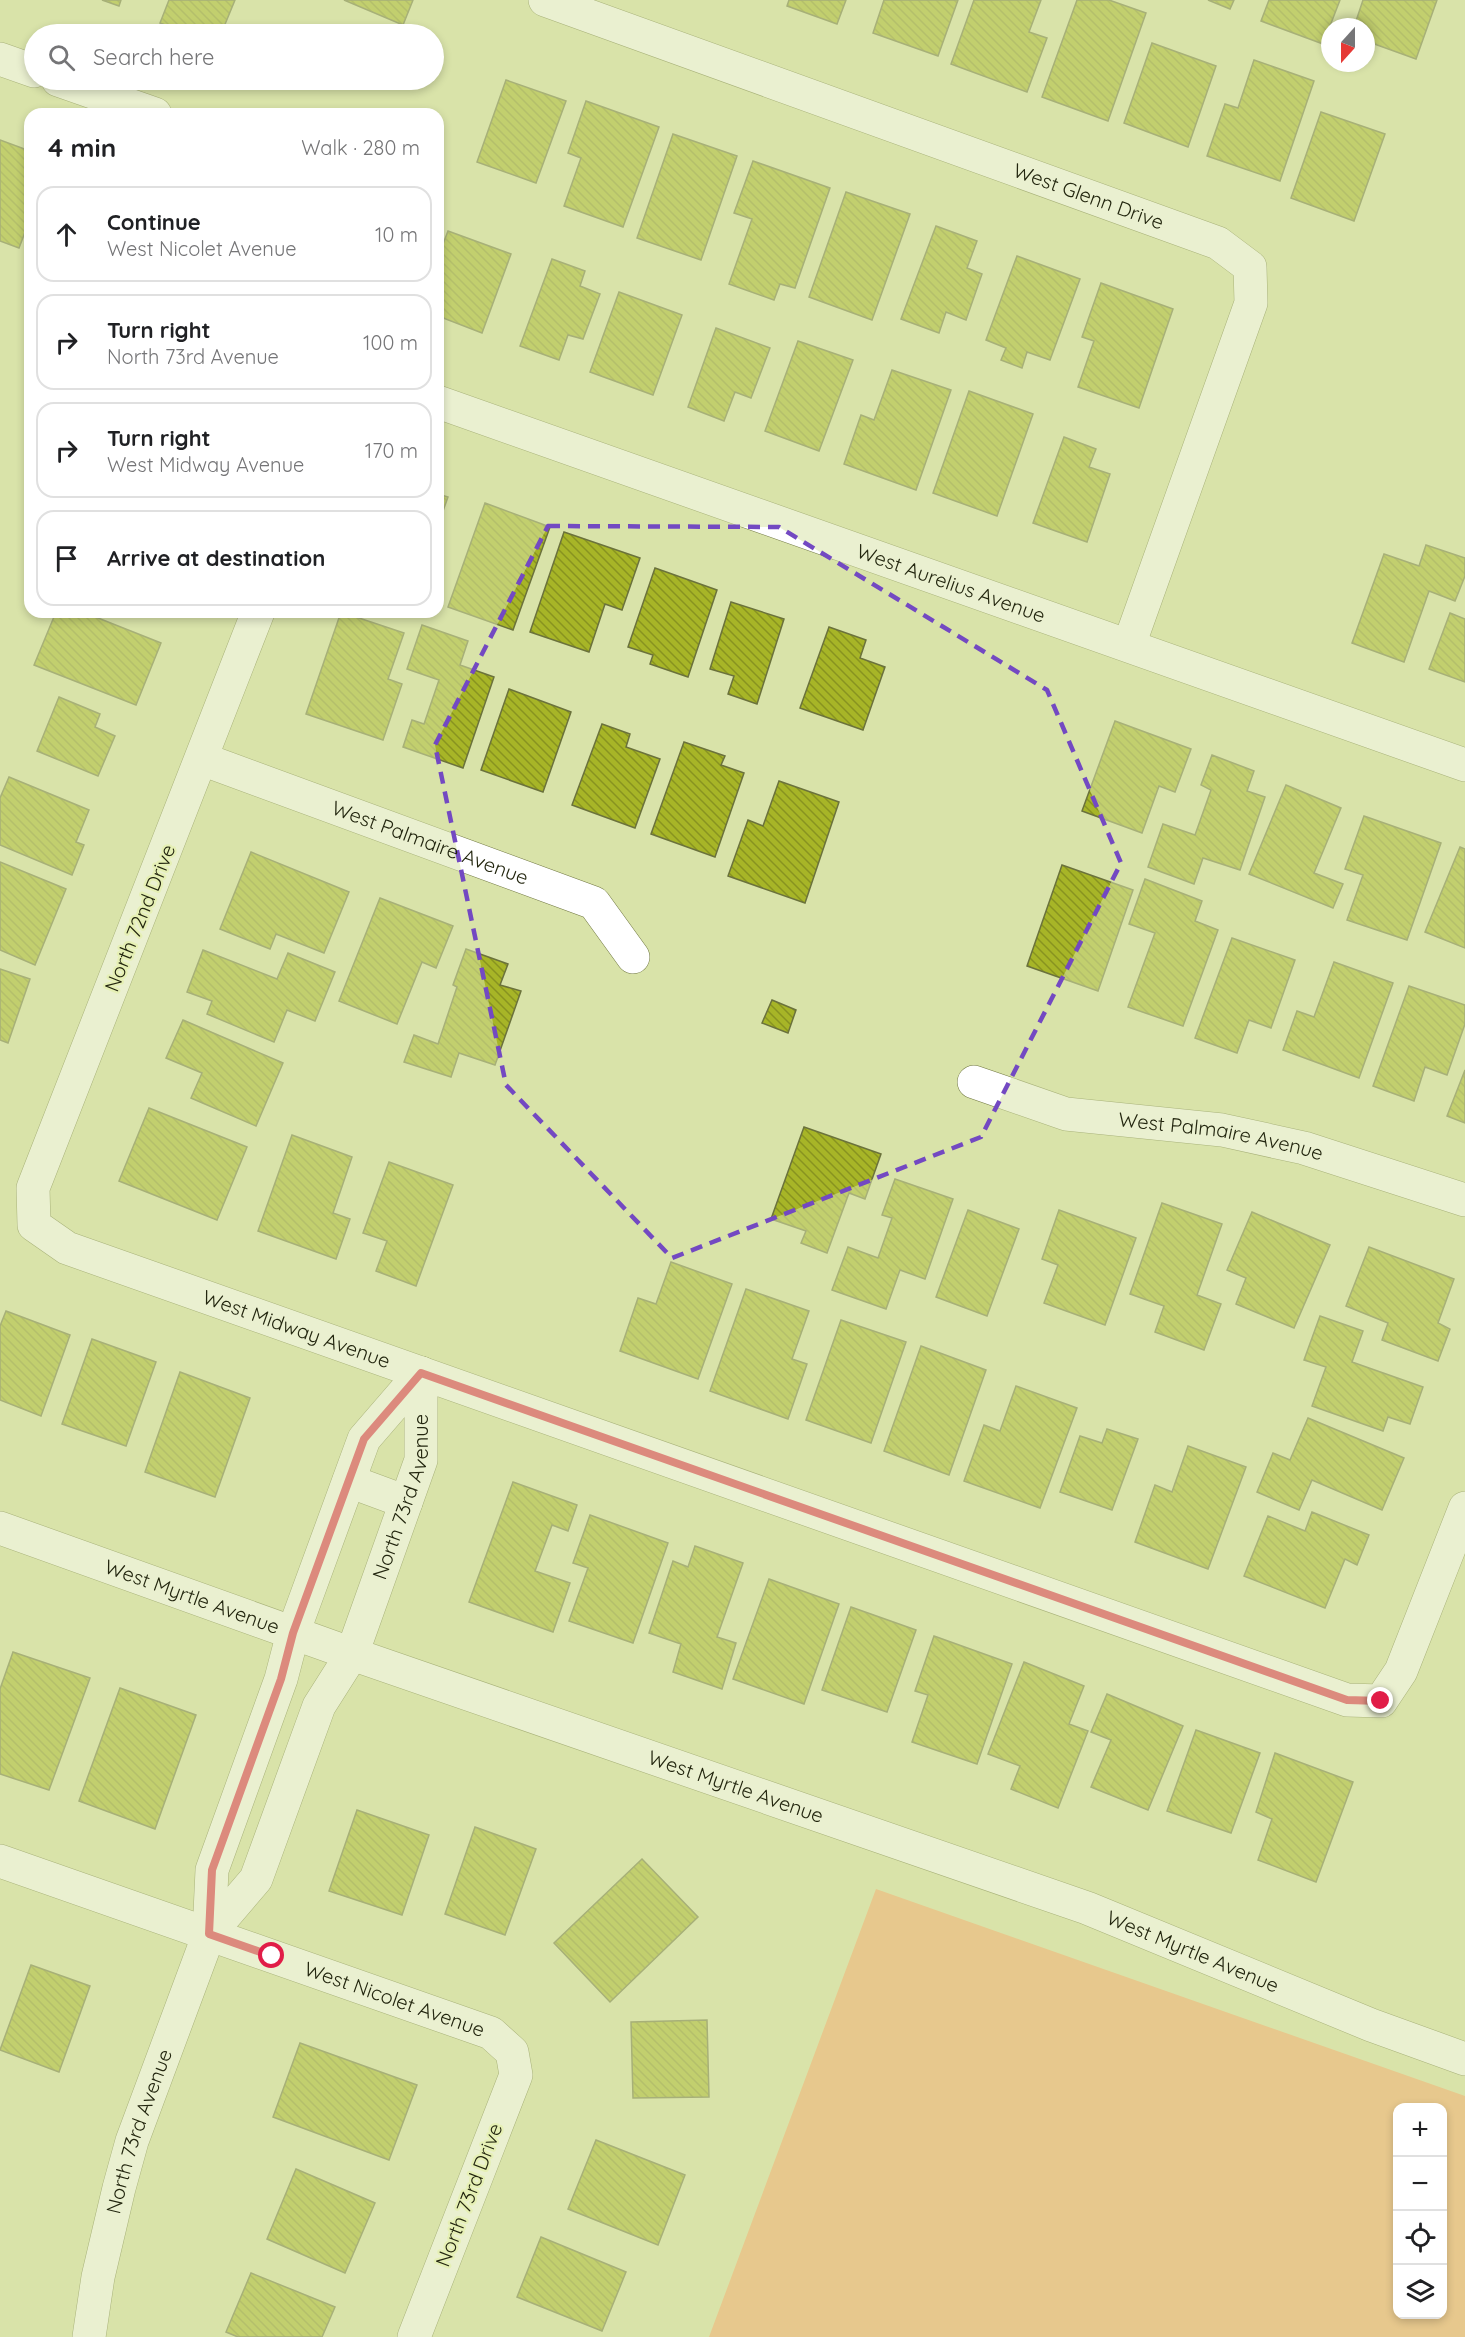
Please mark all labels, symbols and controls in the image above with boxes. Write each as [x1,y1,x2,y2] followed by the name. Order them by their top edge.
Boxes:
[1321,18,1375,72] north arrow
[24,24,444,90] search box
[45,41,78,74] icon: search
[93,43,214,71] text: Search here
[48,131,116,164] text: 4 min
[301,135,420,160] text: Walk · 280 m
[1010,157,1168,234] street label: West Glenn Drive
[107,208,201,236] text: Continue
[50,218,83,251] icon: ahead
[375,222,418,247] text: 10 m
[107,236,297,261] text: West Nicolet Avenue
[107,316,211,344] text: Turn right
[50,326,83,359] icon: right
[363,330,418,355] text: 100 m
[107,344,279,369] text: North 73rd Avenue
[107,424,211,452] text: Turn right
[50,434,83,467] icon: right
[365,438,418,463] text: 170 m
[107,452,304,477] text: West Midway Avenue
[853,538,1049,628] street label: West Aurelius Avenue
[50,542,83,575] icon: arrive
[107,544,325,572] text: Arrive at destination
[328,795,532,890] street label: West Palmaire Avenue
[99,841,180,995] street label: North 72nd Drive
[1117,1106,1327,1165] street label: West Palmaire Avenue
[199,1284,394,1373] street label: West Midway Avenue
[367,1414,433,1583] street label: North 73rd Avenue
[101,1554,283,1639] street label: West Myrtle Avenue
[1367,1687,1393,1713] route end
[645,1744,827,1828] street label: West Myrtle Avenue
[1103,1905,1283,1998] street label: West Myrtle Avenue
[258,1942,284,1968] route start
[301,1956,488,2042] street label: West Nicolet Avenue
[100,2045,177,2216] street label: North 73rd Avenue
[1393,2103,1447,2319] map controls
[1393,2103,1447,2157] button: +
[430,2120,507,2270] street label: North 73rd Drive
[1393,2157,1447,2211] button: −
[1393,2211,1447,2265] button: locate
[1393,2265,1447,2319] button: layers

